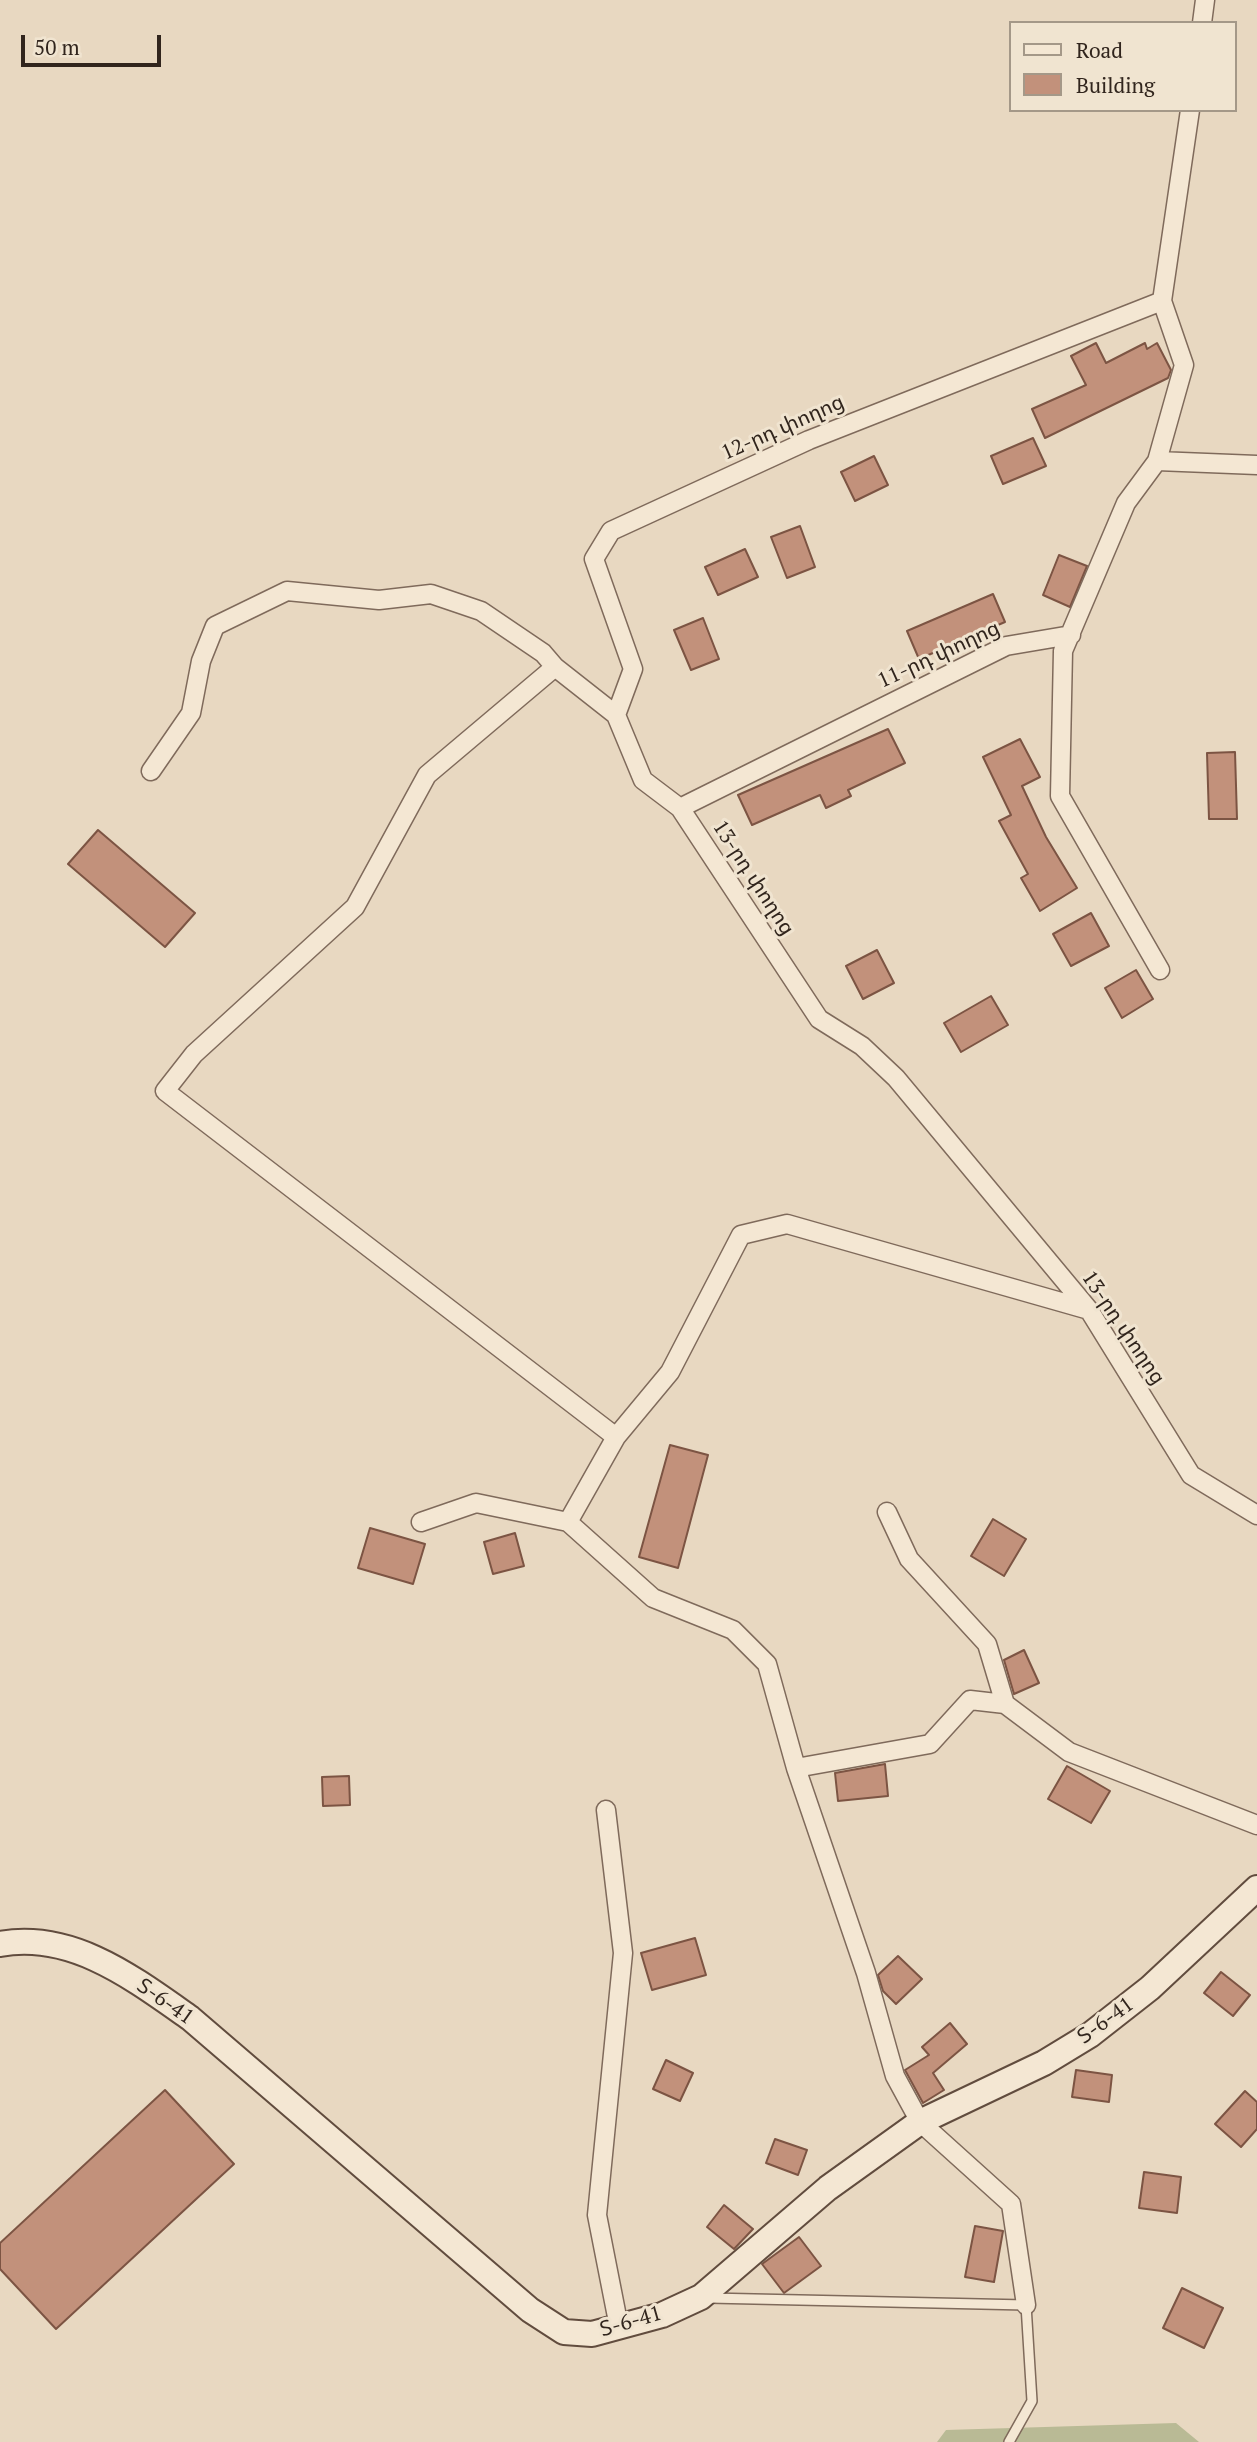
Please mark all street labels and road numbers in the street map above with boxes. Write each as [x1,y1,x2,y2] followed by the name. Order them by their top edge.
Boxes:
[718,390,848,466] street label: 12-րդ փողոց
[874,616,1004,694] street label: 11-րդ փողոց
[707,816,799,940] street label: 13-րդ փողոց
[1076,1266,1170,1390] street label: 13-րդ փողոց
[132,1973,198,2031] street label: Տ-6-41
[1073,1992,1139,2050] street label: Տ-6-41
[597,2301,665,2343] street label: Տ-6-41

